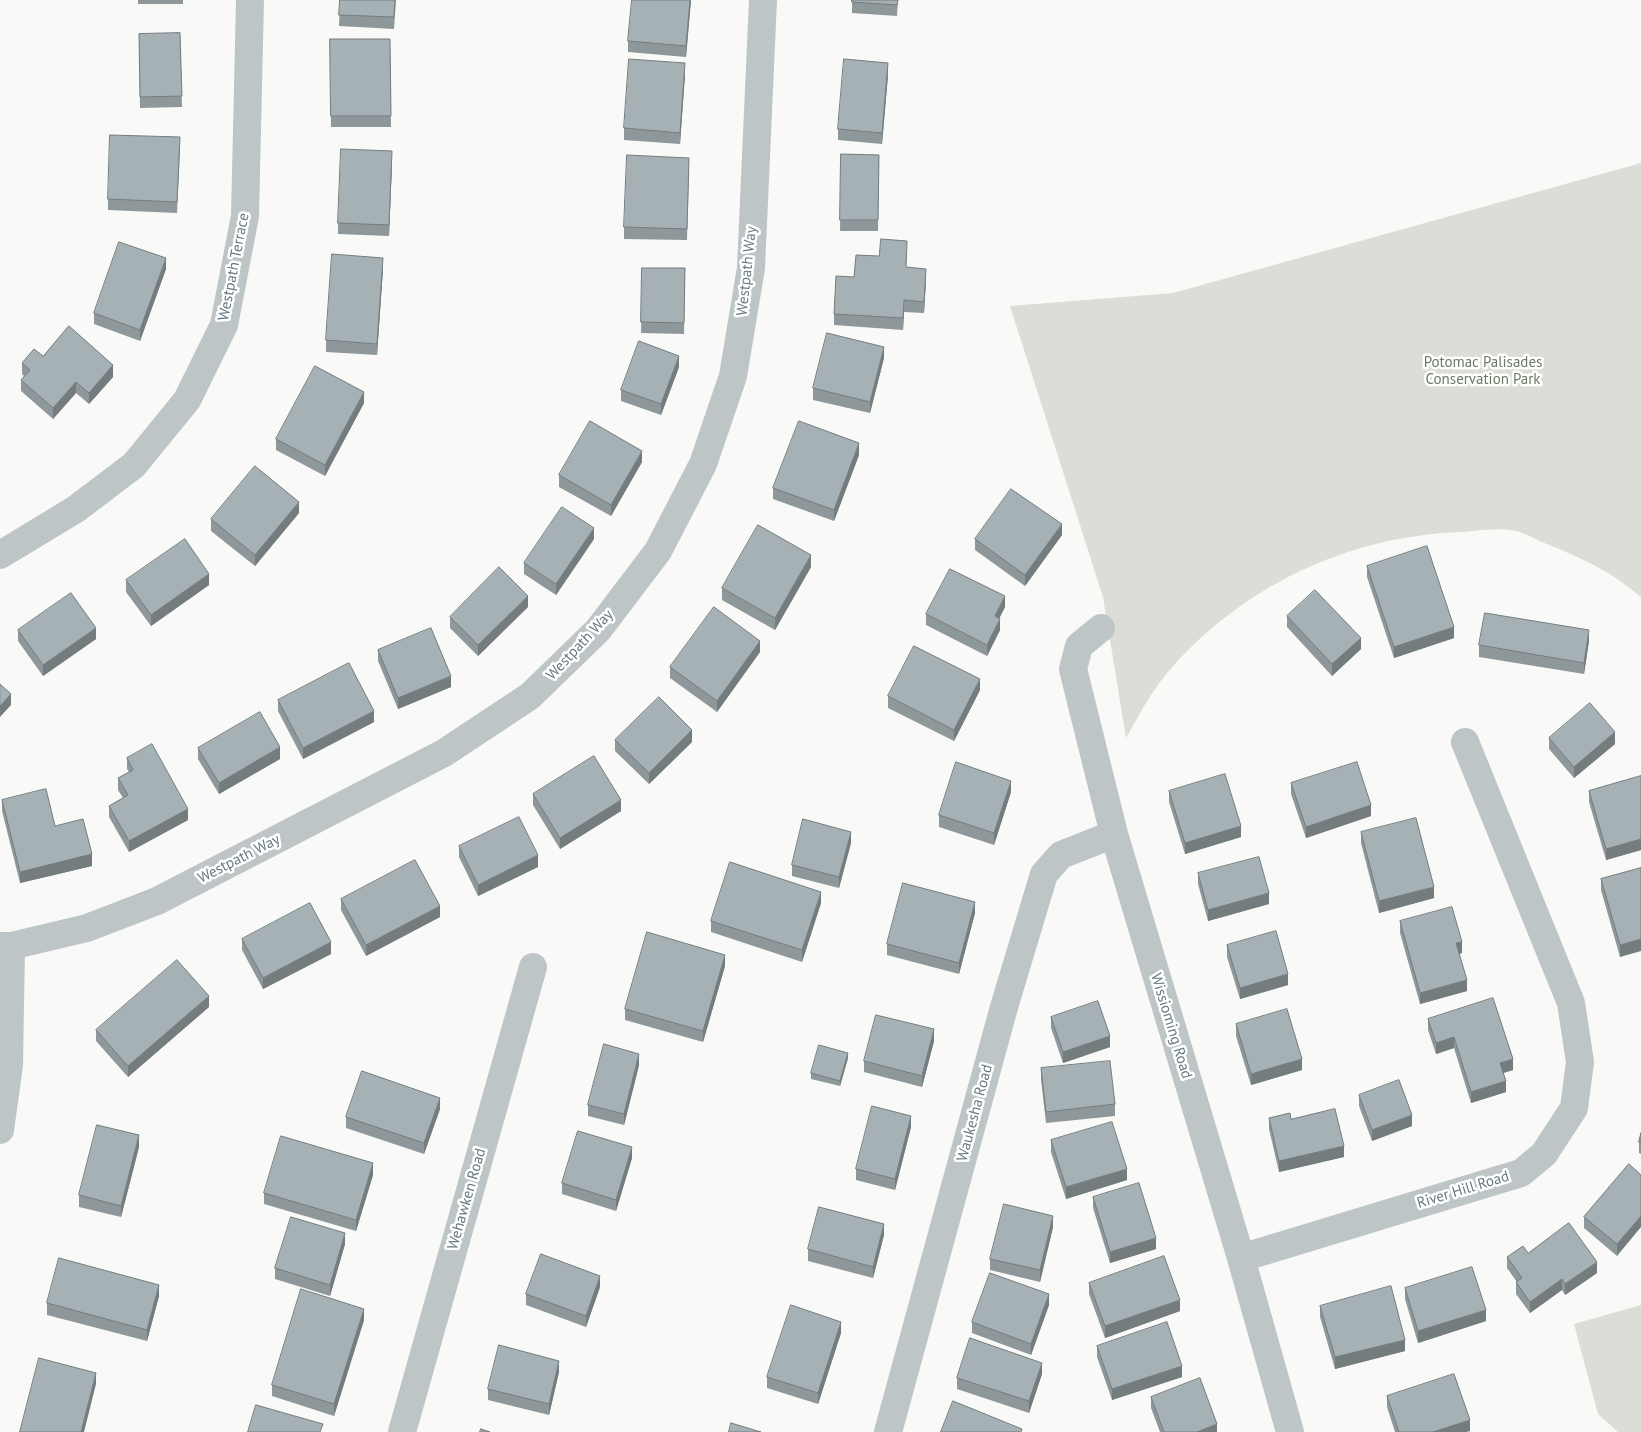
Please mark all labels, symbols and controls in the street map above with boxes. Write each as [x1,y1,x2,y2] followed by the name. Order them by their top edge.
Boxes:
[215,212,253,322] street label: Westpath Terrace
[733,225,761,317] street label: Westpath Way
[1424,354,1542,389] park label: Potomac Palisades Conservation Park
[543,606,617,684] street label: Westpath Way
[195,831,283,887] street label: Westpath Way
[1146,971,1196,1081] street label: Wissioming Road
[953,1063,997,1163] street label: Waukesha Road
[444,1146,490,1252] street label: Wehawken Road
[1415,1167,1511,1213] street label: River Hill Road

